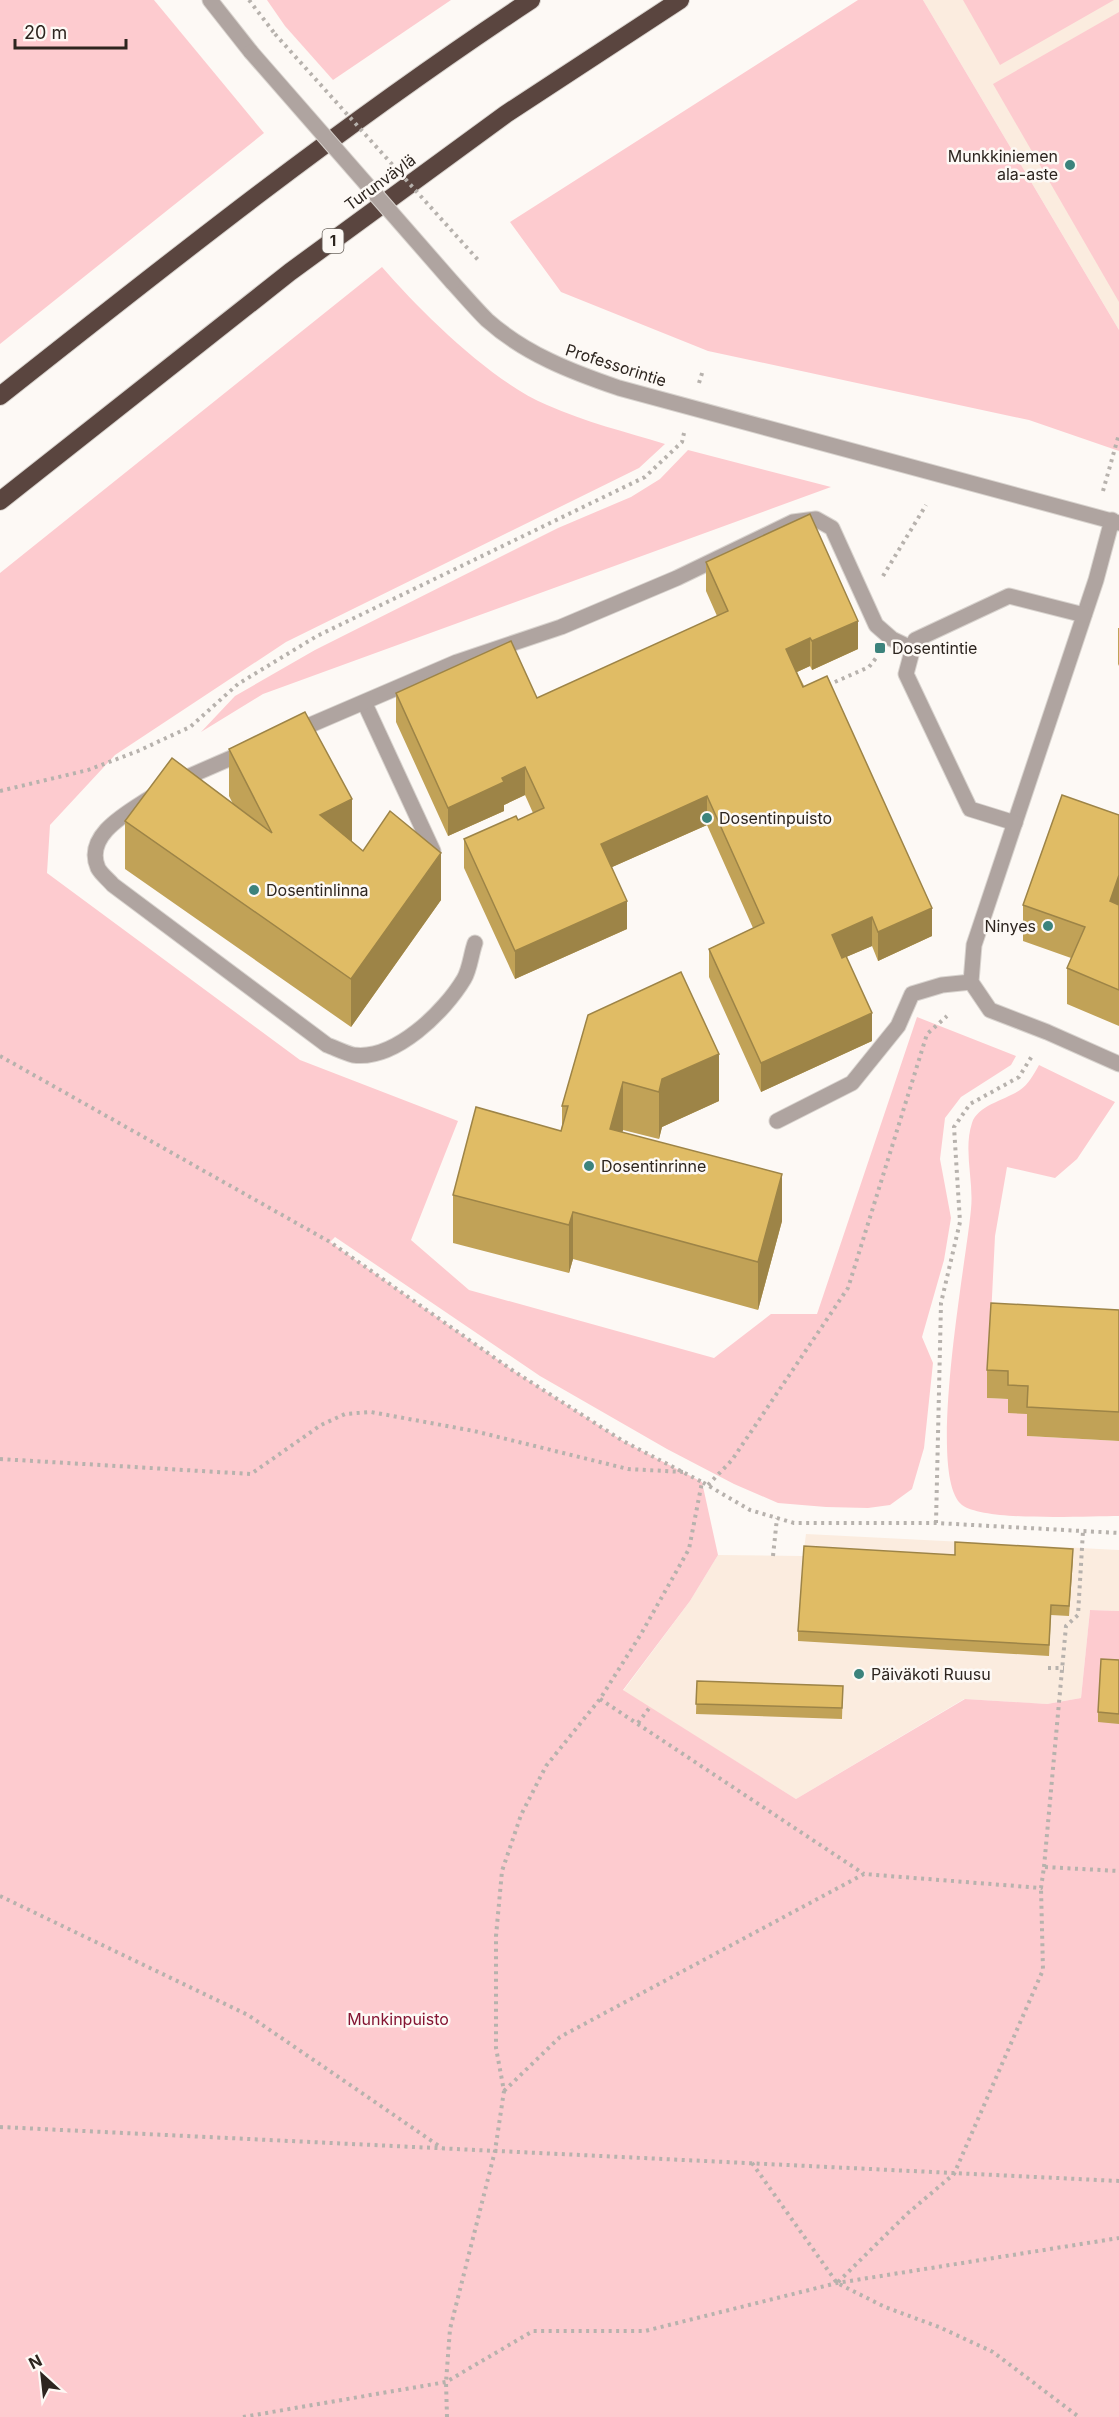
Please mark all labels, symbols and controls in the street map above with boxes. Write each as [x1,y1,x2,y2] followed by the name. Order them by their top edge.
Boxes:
[15,12,126,50] scale bar
[24,22,67,43] text: 20 m
[948,146,1058,184] place label: Munkkiniemen ala-aste
[341,150,419,214] street label: Turunväylä
[1063,158,1077,172] marker: Munkkiniemen ala-aste
[322,229,344,253] road number: 1
[563,339,669,391] street label: Professorintie
[892,638,977,658] place label: Dosentintie
[873,641,887,655] marker: Dosentintie
[719,808,832,828] place label: Dosentinpuisto
[700,811,714,825] marker: Dosentinpuisto
[266,880,369,900] place label: Dosentinlinna
[247,883,261,897] marker: Dosentinlinna
[984,916,1036,936] place label: Ninyes
[1041,919,1055,933] marker: Ninyes
[601,1156,706,1176] place label: Dosentinrinne
[582,1159,596,1173] marker: Dosentinrinne
[871,1664,991,1684] place label: Päiväkoti Ruusu
[852,1667,866,1681] marker: Päiväkoti Ruusu
[347,2009,449,2029] park label: Munkinpuisto
[12,2345,72,2405] north arrow
[25,2350,45,2373] text: N

